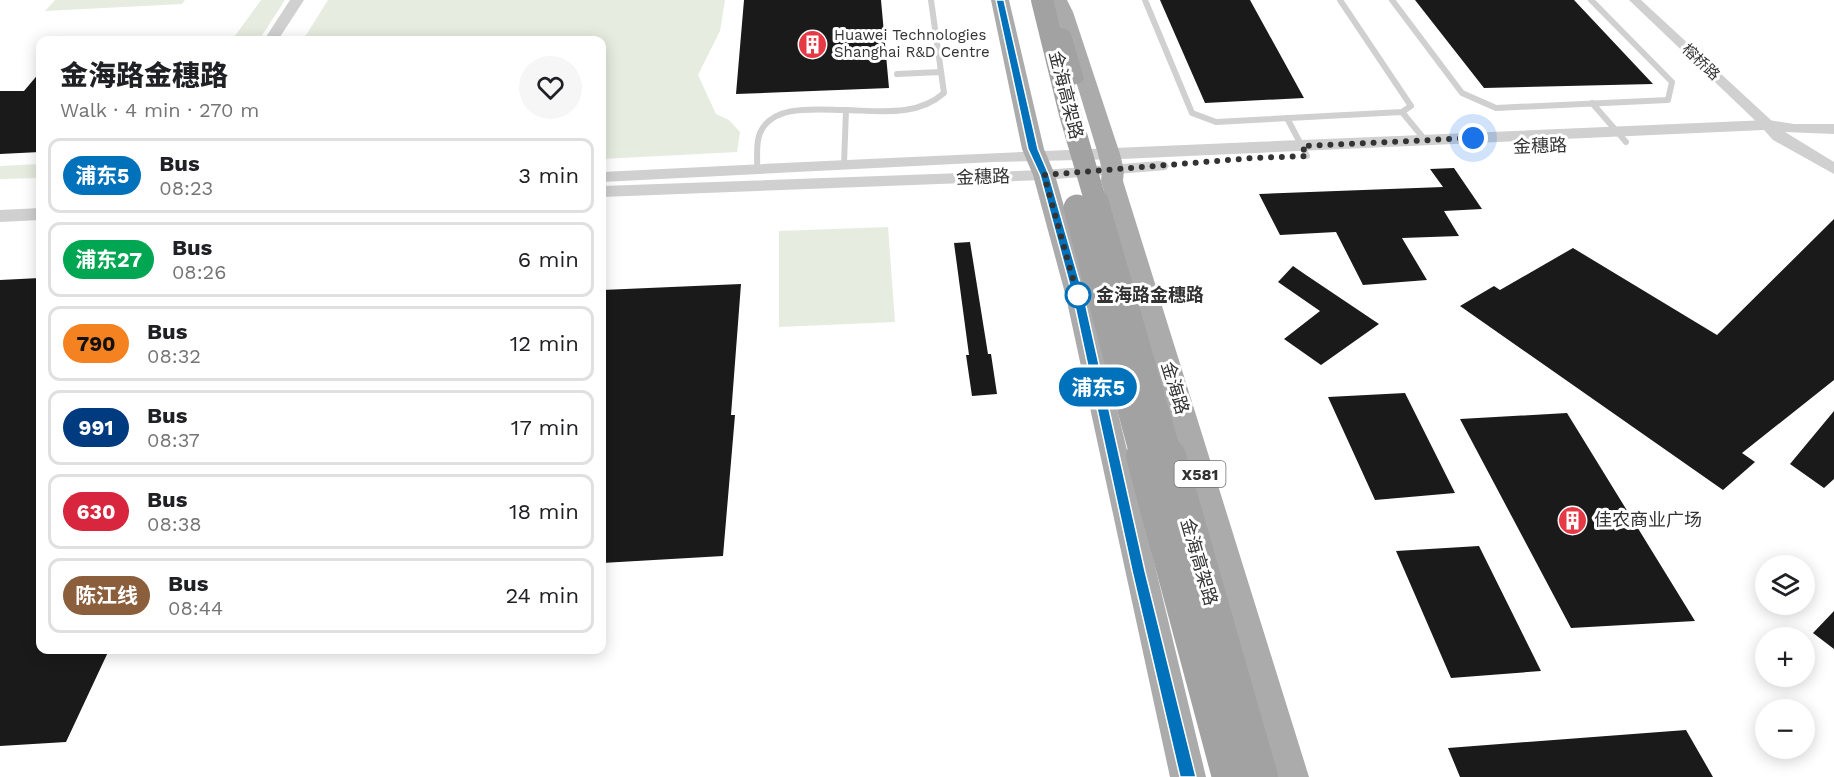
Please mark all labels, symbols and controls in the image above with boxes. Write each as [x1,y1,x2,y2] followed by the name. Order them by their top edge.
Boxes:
[834,26,990,61] place label: Huawei Technologies Shanghai R&D Centre
[797,28,829,60] building icon: Huawei Technologies Shanghai R&D Centre
[1678,40,1724,84] street label: 榕桥路
[1045,49,1088,141] street label: 金海高架路
[519,56,582,119] button: heart
[60,59,228,92] text: 金海路金穗路
[60,98,259,122] text: Walk · 4 min · 270 m
[1458,123,1488,153] your location
[1513,134,1567,157] street label: 金穗路
[159,151,200,176] text: Bus
[75,163,129,188] text: 浦东5
[518,163,579,188] text: 3 min
[956,165,1010,188] street label: 金穗路
[159,176,213,200] text: 08:23
[172,235,212,260] text: Bus
[75,247,142,272] text: 浦东27
[518,247,579,272] text: 6 min
[172,260,226,284] text: 08:26
[1065,282,1091,308] marker: 金海路金穗路
[1096,284,1204,305] place label: 金海路金穗路
[147,319,187,344] text: Bus
[76,331,116,356] text: 790
[510,331,579,356] text: 12 min
[147,344,201,368] text: 08:32
[1158,359,1193,417] street label: 金海路
[1064,368,1132,406] line badge: 浦东5
[1071,375,1125,400] text: 浦东5
[147,403,187,428] text: Bus
[79,415,113,440] text: 991
[511,415,579,440] text: 17 min
[147,428,200,452] text: 08:37
[1174,461,1226,487] road number: X581
[147,487,187,512] text: Bus
[77,499,115,524] text: 630
[509,499,579,524] text: 18 min
[1557,504,1589,536] building icon: 佳农商业广场
[1594,509,1702,530] place label: 佳农商业广场
[147,512,202,536] text: 08:38
[1177,516,1222,608] street label: 金海高架路
[1755,555,1815,759] map controls
[1755,555,1815,615] button: layers
[168,571,208,596] text: Bus
[75,583,138,608] text: 陈江线
[505,583,579,608] text: 24 min
[168,596,223,620] text: 08:44
[1755,627,1815,687] button: +
[1755,699,1815,759] button: −

